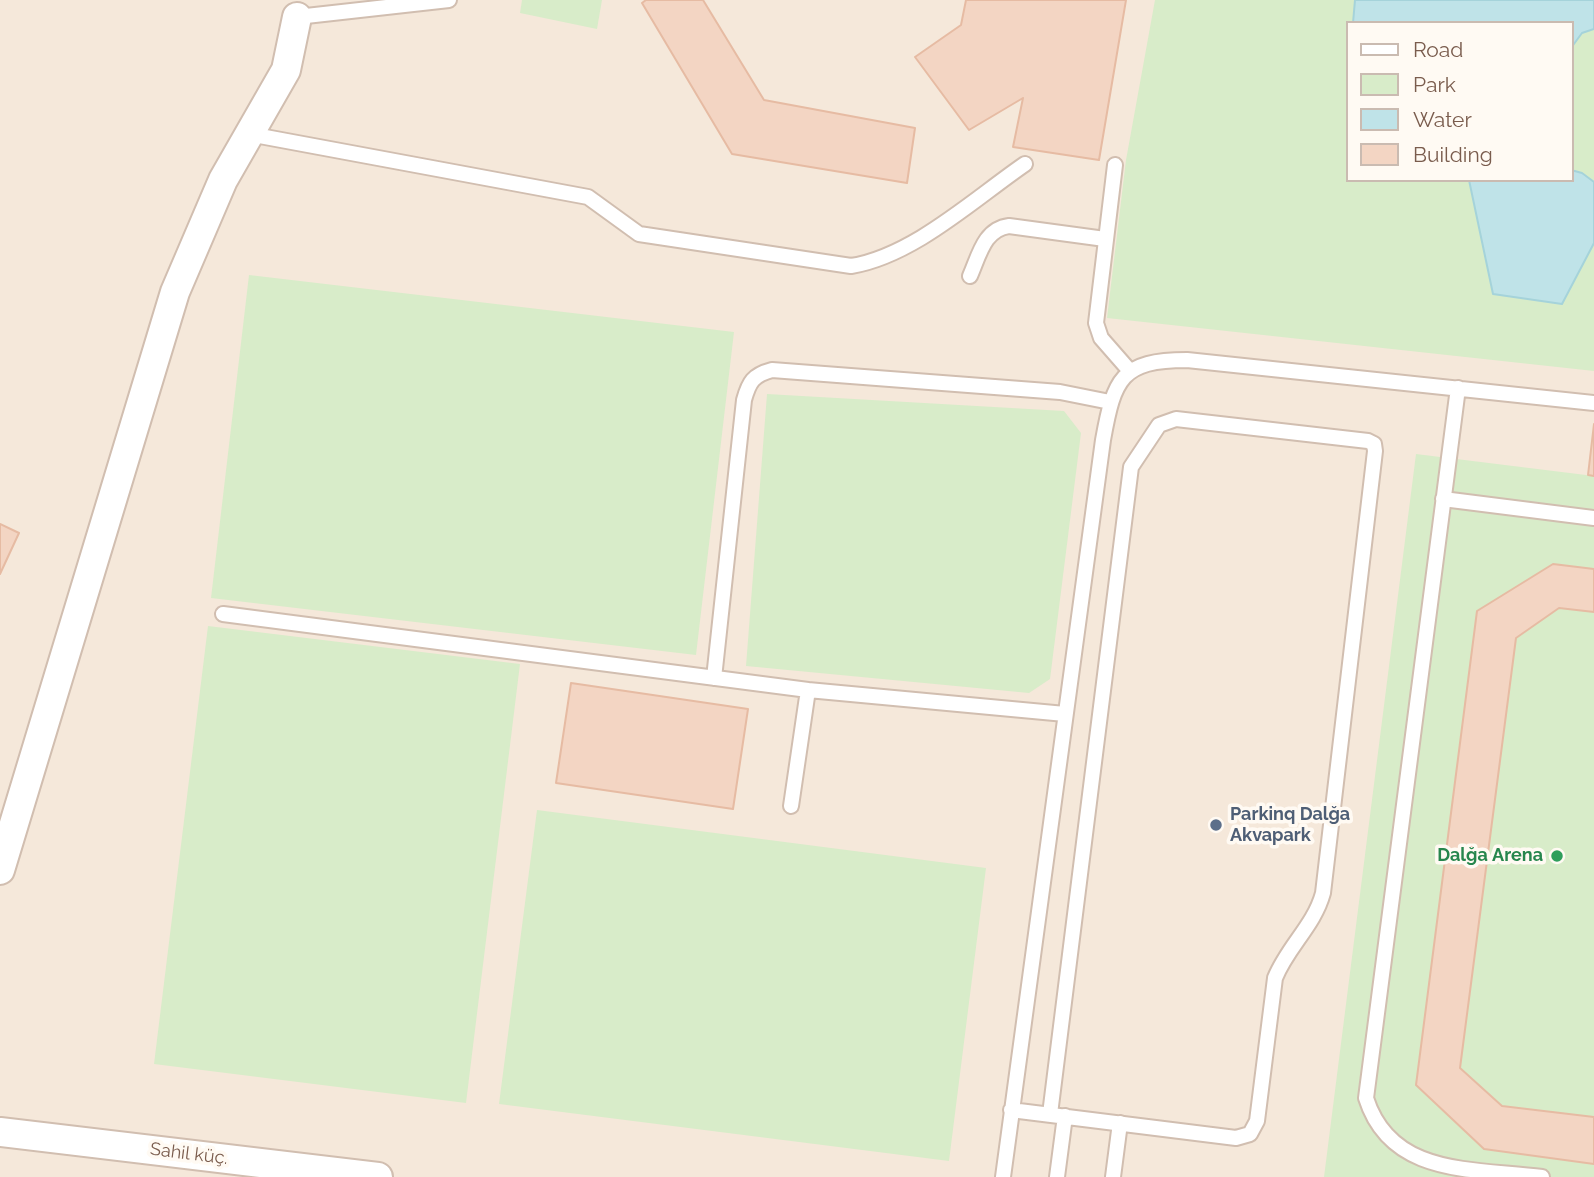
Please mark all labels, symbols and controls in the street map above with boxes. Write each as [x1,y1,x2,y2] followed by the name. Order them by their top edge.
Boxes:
[1346,21,1573,182] legend
[1413,37,1463,62] text: Road
[1413,72,1456,97] text: Park
[1413,107,1472,132] text: Water
[1413,142,1493,167] text: Building
[1230,804,1350,846] place label: Parkinq Dalğa Akvapark
[1208,817,1224,833] marker: Parkinq Dalğa Akvapark
[1437,845,1543,867] place label: Dalğa Arena
[1549,848,1565,864] marker: Dalğa Arena
[149,1139,229,1169] street label: Sahil küç.

